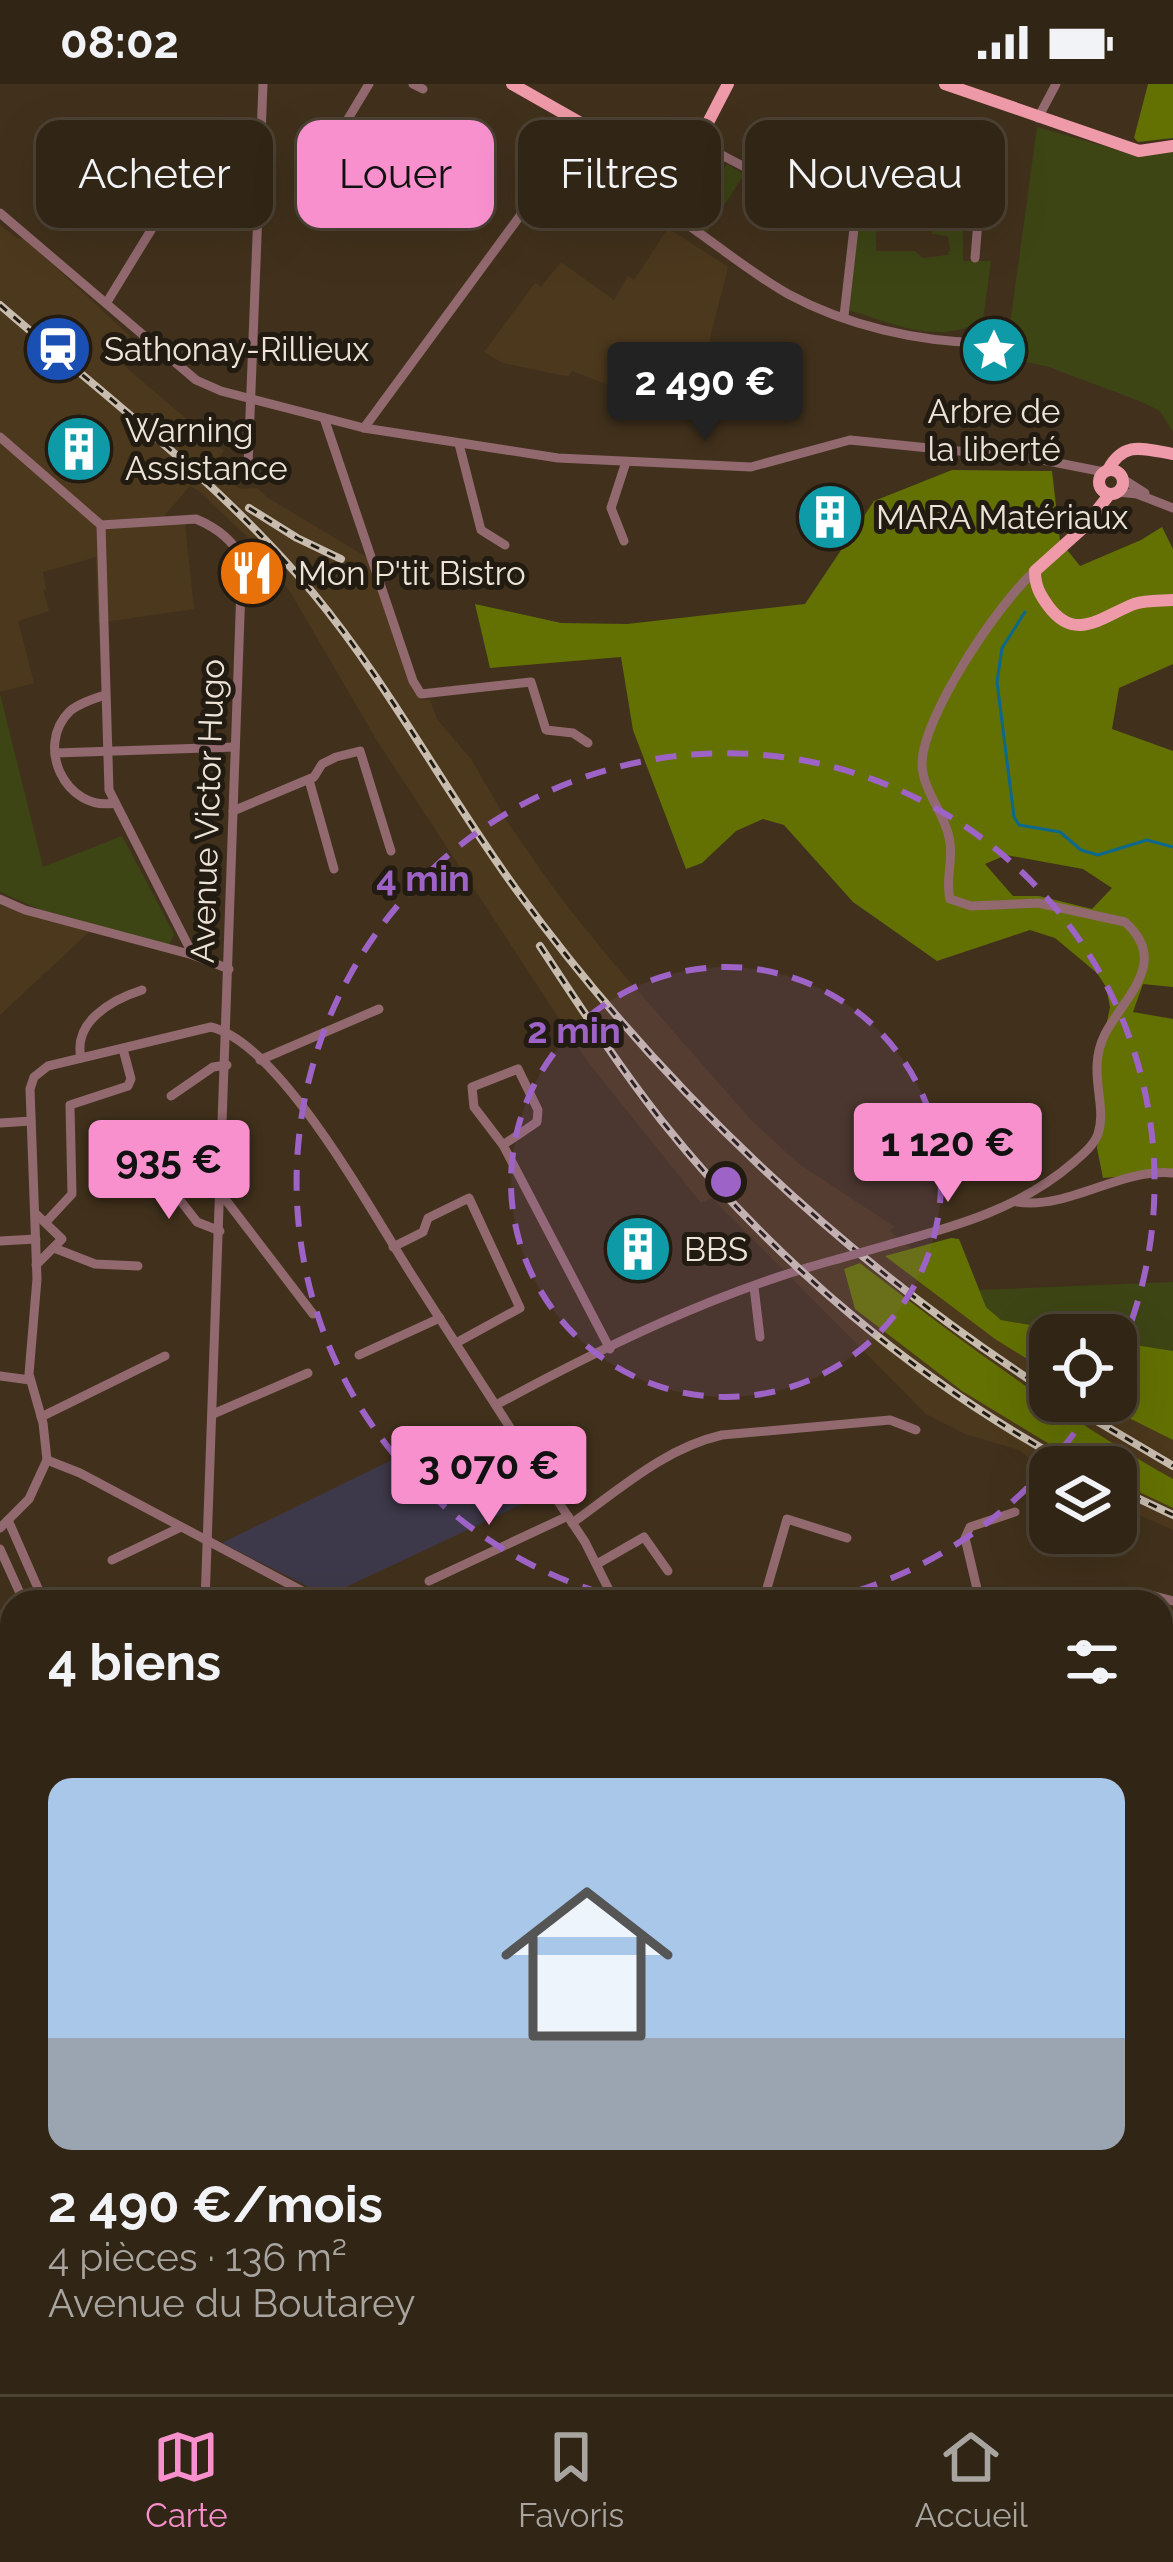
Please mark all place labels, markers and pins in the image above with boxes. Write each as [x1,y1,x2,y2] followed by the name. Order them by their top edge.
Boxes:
[23,314,93,384] station icon: Sathonay-Rillieux
[959,315,1029,385] place icon: Arbre de la liberté
[104,330,370,369] place label: Sathonay-Rillieux
[594,342,816,444] pin: 2 490 €
[928,392,1061,469] place label: Arbre de la liberté
[125,411,288,488] place label: Warning Assistance
[44,414,114,484] building icon: Warning Assistance
[795,482,865,552] building icon: MARA Matériaux
[876,498,1129,537] place label: MARA Matériaux
[217,538,287,608] restaurant icon: Mon P'tit Bistro
[298,554,526,593] place label: Mon P'tit Bistro
[837,1103,1059,1205] pin: 1 120 €
[85,1120,253,1222] pin: 935 €
[705,1161,747,1203] centre of rings
[603,1214,673,1284] building icon: BBS
[684,1230,748,1269] place label: BBS
[378,1426,600,1528] pin: 3 070 €

